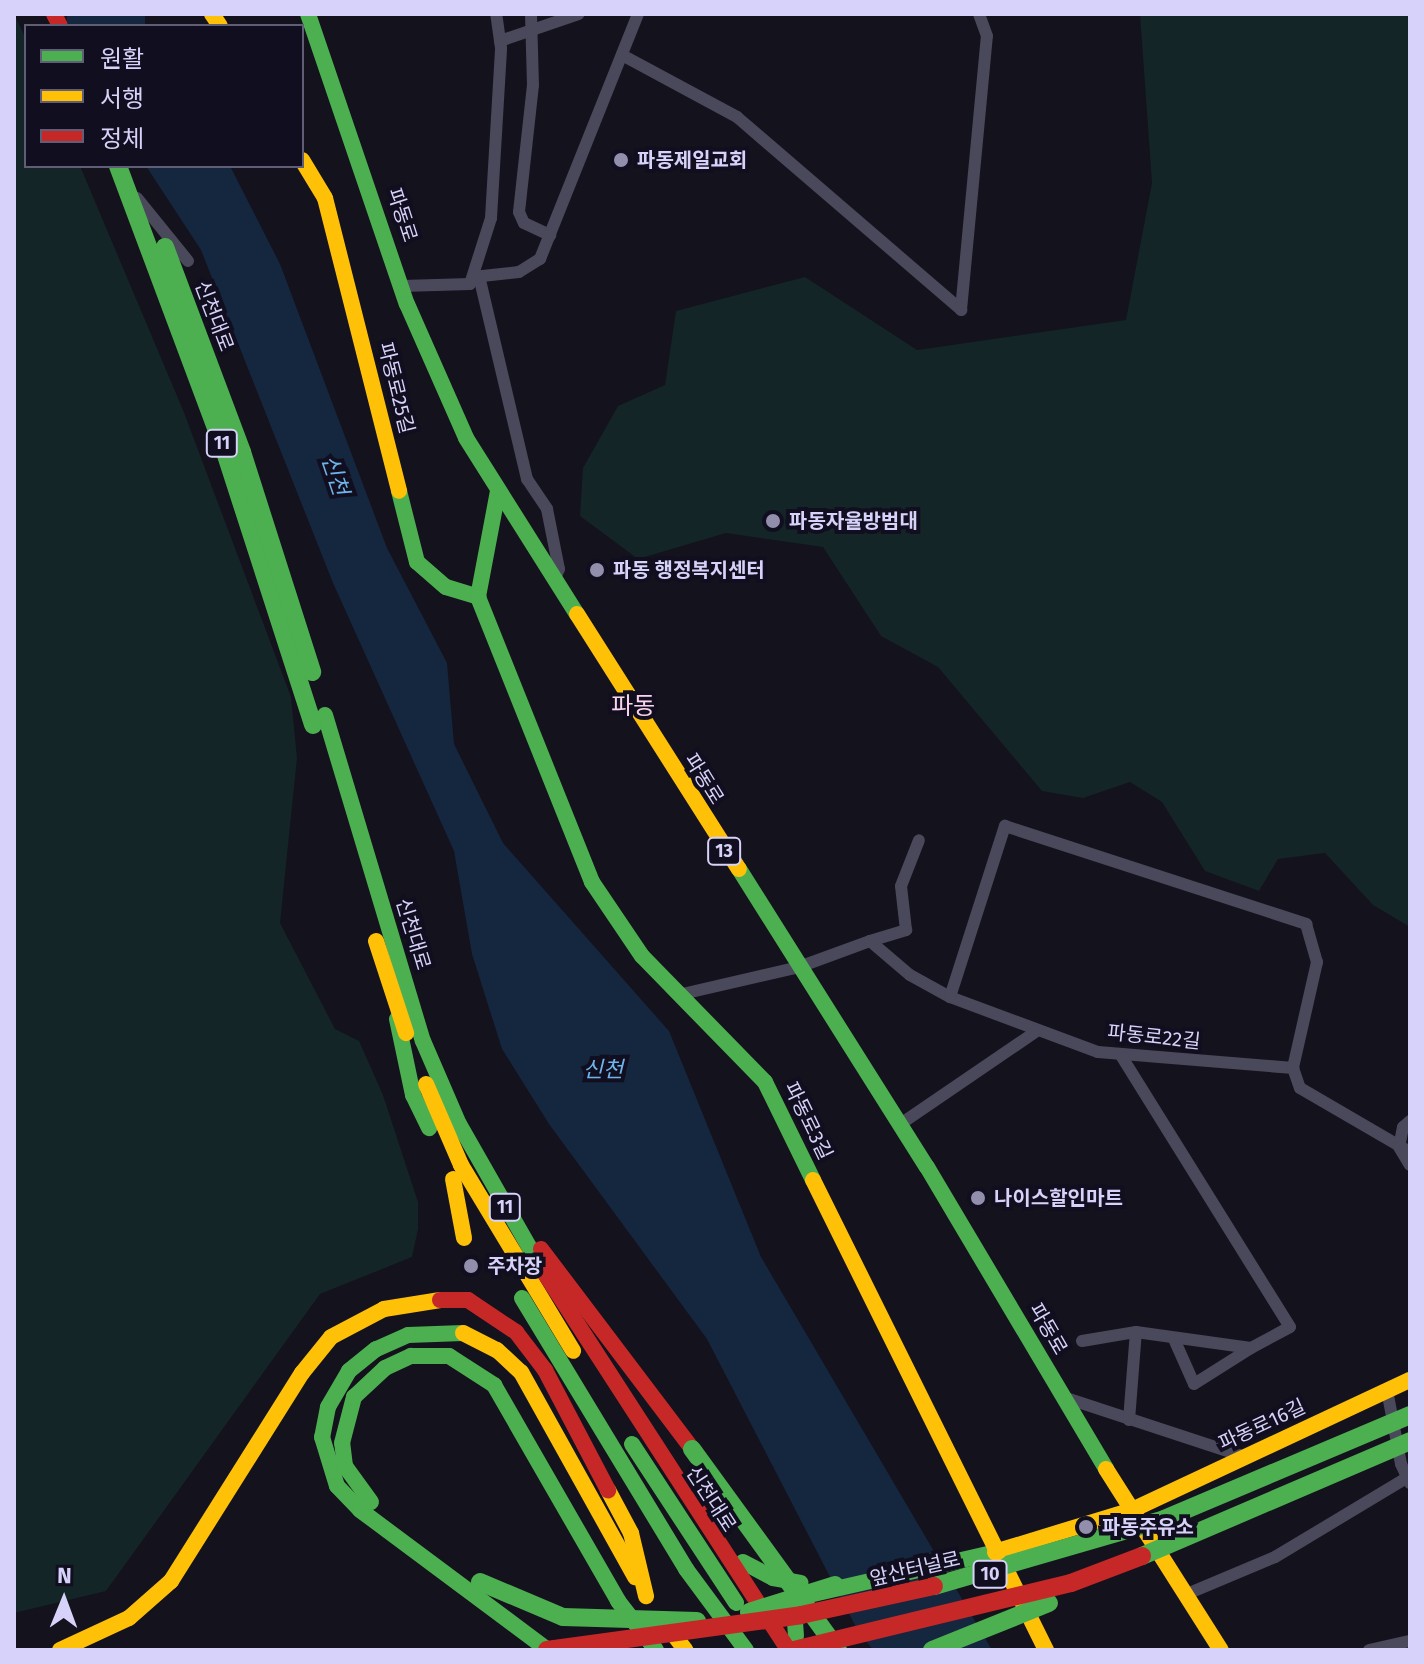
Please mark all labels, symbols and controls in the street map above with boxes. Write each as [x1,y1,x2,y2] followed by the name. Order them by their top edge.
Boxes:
[24,24,304,168] legend
[100,45,144,73] text: 원활
[100,85,144,113] text: 서행
[100,125,144,153] text: 정체
[637,148,747,172] place label: 파동제일교회
[612,151,630,169] marker: 파동제일교회
[382,185,422,245] street label: 파동로
[190,277,238,355] street label: 신천대로
[373,340,419,436] street label: 파동로25길
[204,429,240,457] road number: 11
[316,452,354,498] water label: 신천
[789,509,918,533] place label: 파동자율방범대
[764,512,782,530] marker: 파동자율방범대
[613,558,765,582] place label: 파동 행정복지센터
[588,561,606,579] marker: 파동 행정복지센터
[611,693,655,721] district label: 파동
[679,749,729,809] street label: 파동로
[706,837,742,865] road number: 13
[391,895,435,973] street label: 신천대로
[1106,1020,1202,1054] street label: 파동로22길
[583,1057,623,1083] water label: 신천
[779,1078,837,1164] street label: 파동로3길
[994,1186,1123,1210] place label: 나이스할인마트
[969,1189,987,1207] marker: 나이스할인마트
[487,1193,523,1221] road number: 11
[487,1254,542,1278] place label: 주차장
[462,1257,480,1275] marker: 주차장
[1024,1299,1072,1359] street label: 파동로
[1215,1394,1309,1456] street label: 파동로16길
[681,1462,741,1536] street label: 신천대로
[1102,1515,1194,1539] place label: 파동주유소
[1077,1518,1095,1536] marker: 파동주유소
[867,1547,963,1591] street label: 앞산터널로
[24,1560,104,1640] north arrow
[972,1560,1008,1588] road number: 10
[57,1562,72,1589] text: N

